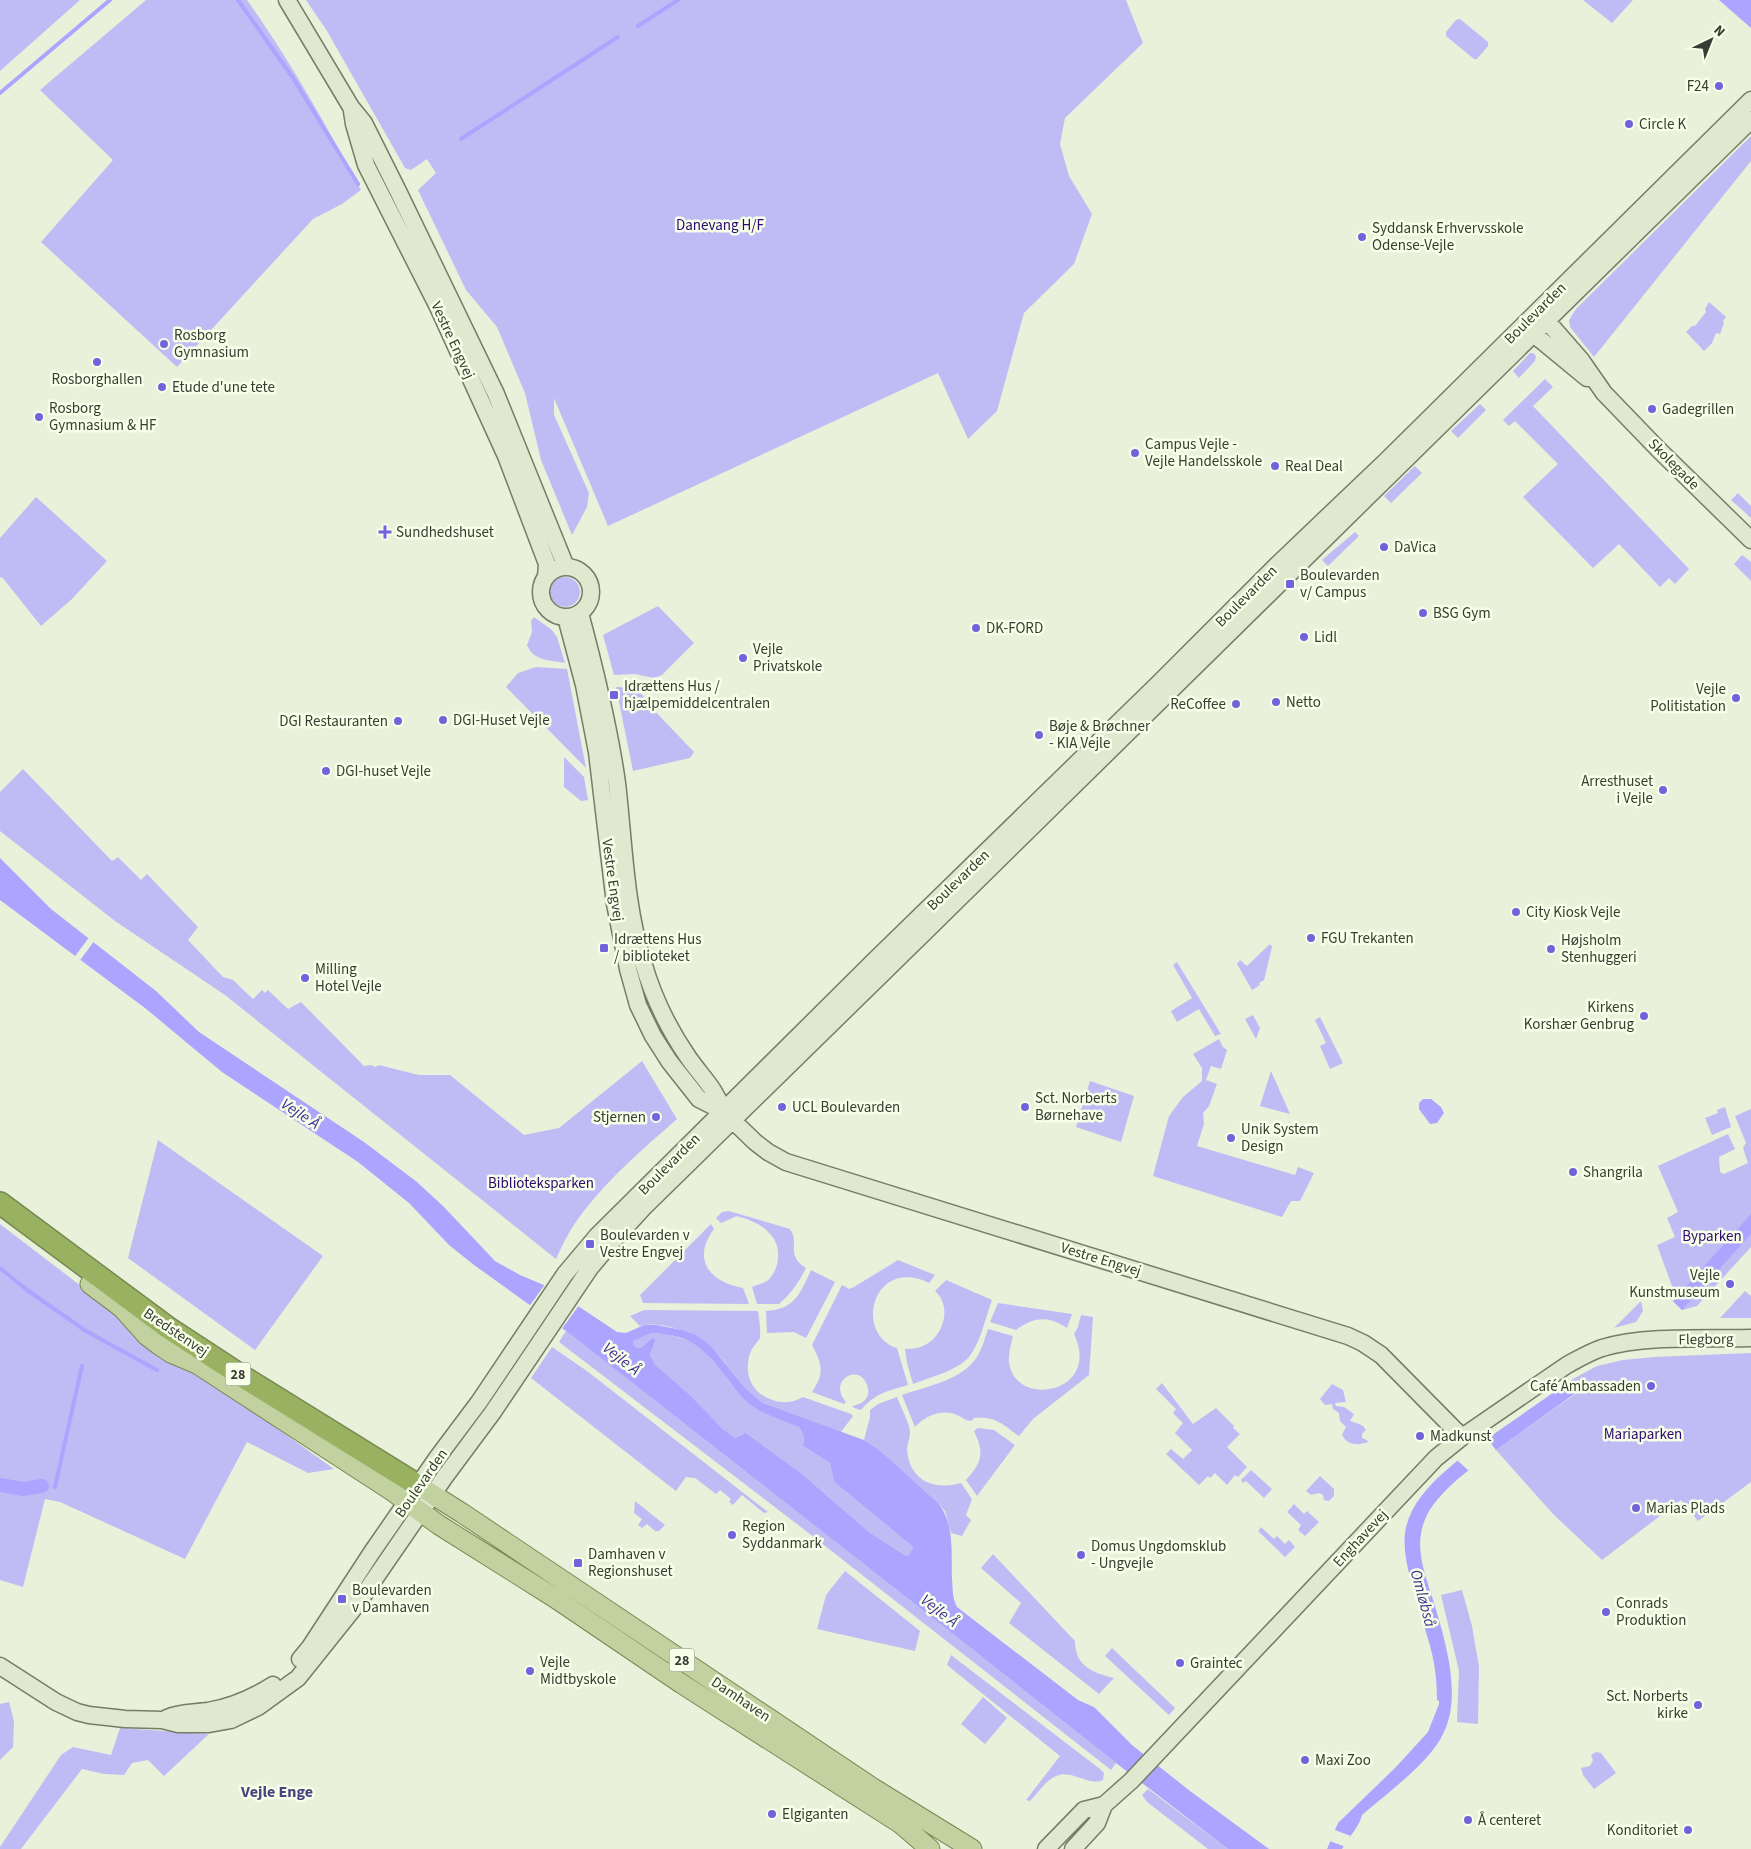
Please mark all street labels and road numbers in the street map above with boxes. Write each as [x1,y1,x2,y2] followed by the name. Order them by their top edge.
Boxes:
[1500,278,1571,349] street label: Boulevarden
[425,298,480,382] street label: Vestre Engvej
[1643,434,1704,495] street label: Skolegade
[1211,561,1282,632] street label: Boulevarden
[596,837,629,923] street label: Vestre Engvej
[922,845,994,916] street label: Boulevarden
[634,1129,705,1200] street label: Boulevarden
[1058,1237,1144,1282] street label: Vestre Engvej
[139,1303,212,1362] street label: Bredstenvej
[1678,1329,1734,1350] street label: Flegborg
[226,1362,250,1386] road number: 28
[390,1445,453,1522] street label: Boulevarden
[1328,1505,1393,1572] street label: Enghavevej
[670,1648,694,1672] road number: 28
[707,1672,775,1727] street label: Damhaven

